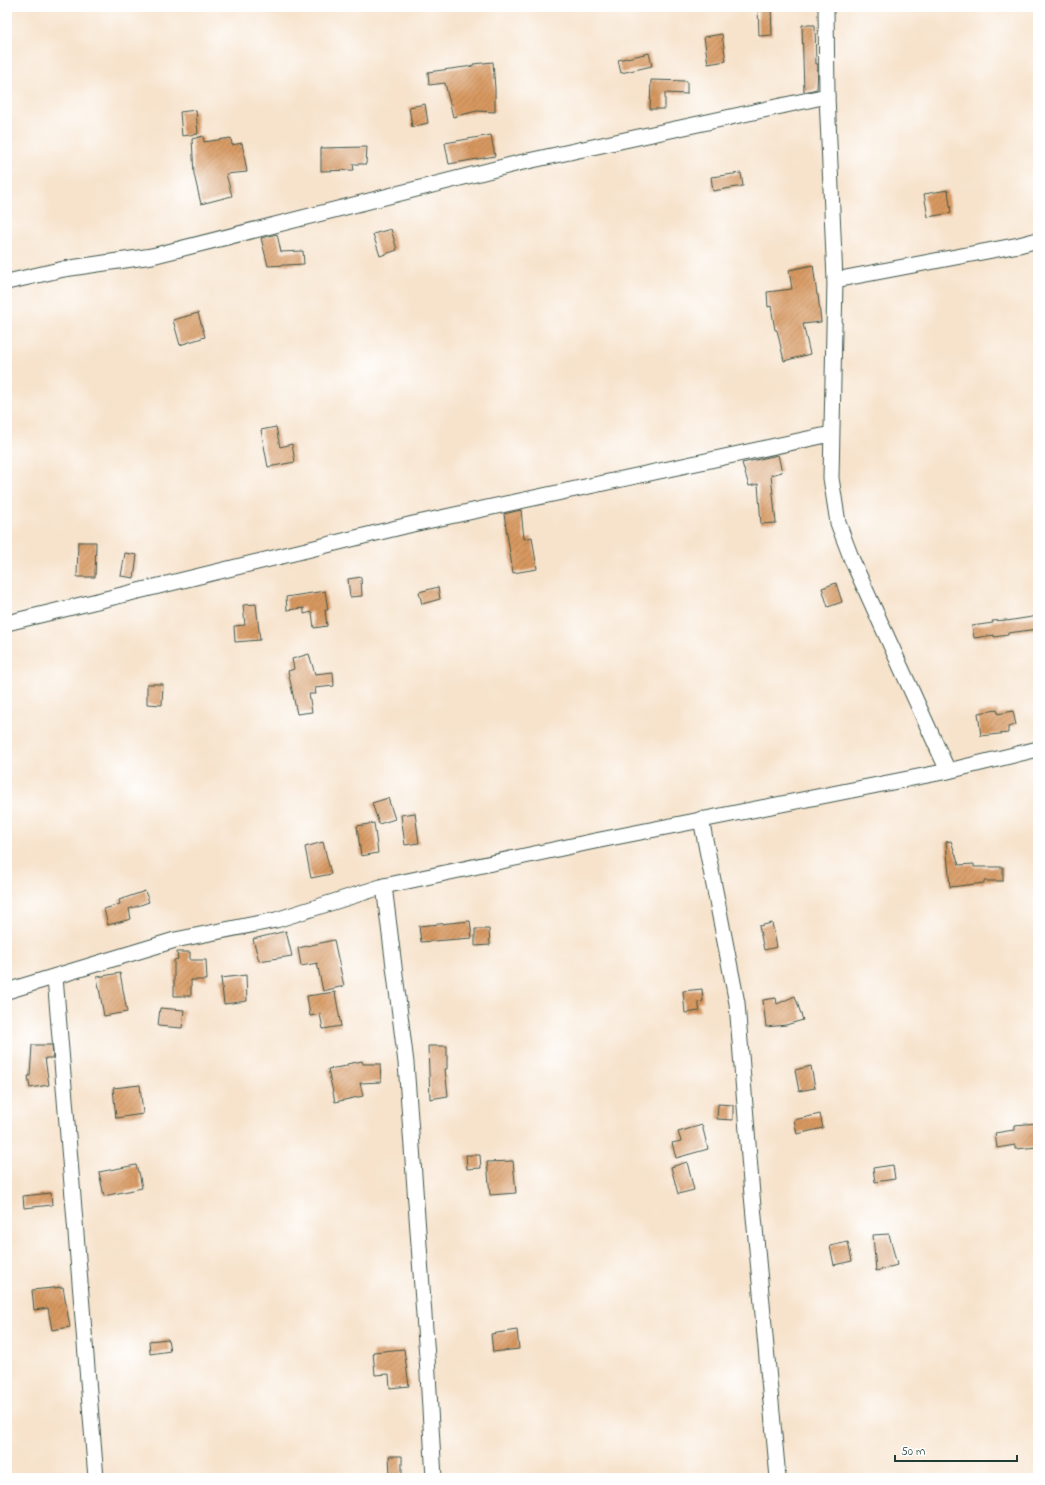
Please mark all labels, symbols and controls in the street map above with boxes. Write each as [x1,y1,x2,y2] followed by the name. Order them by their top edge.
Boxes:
[895,1437,1017,1463] scale bar
[901,1443,925,1461] text: 50 m

